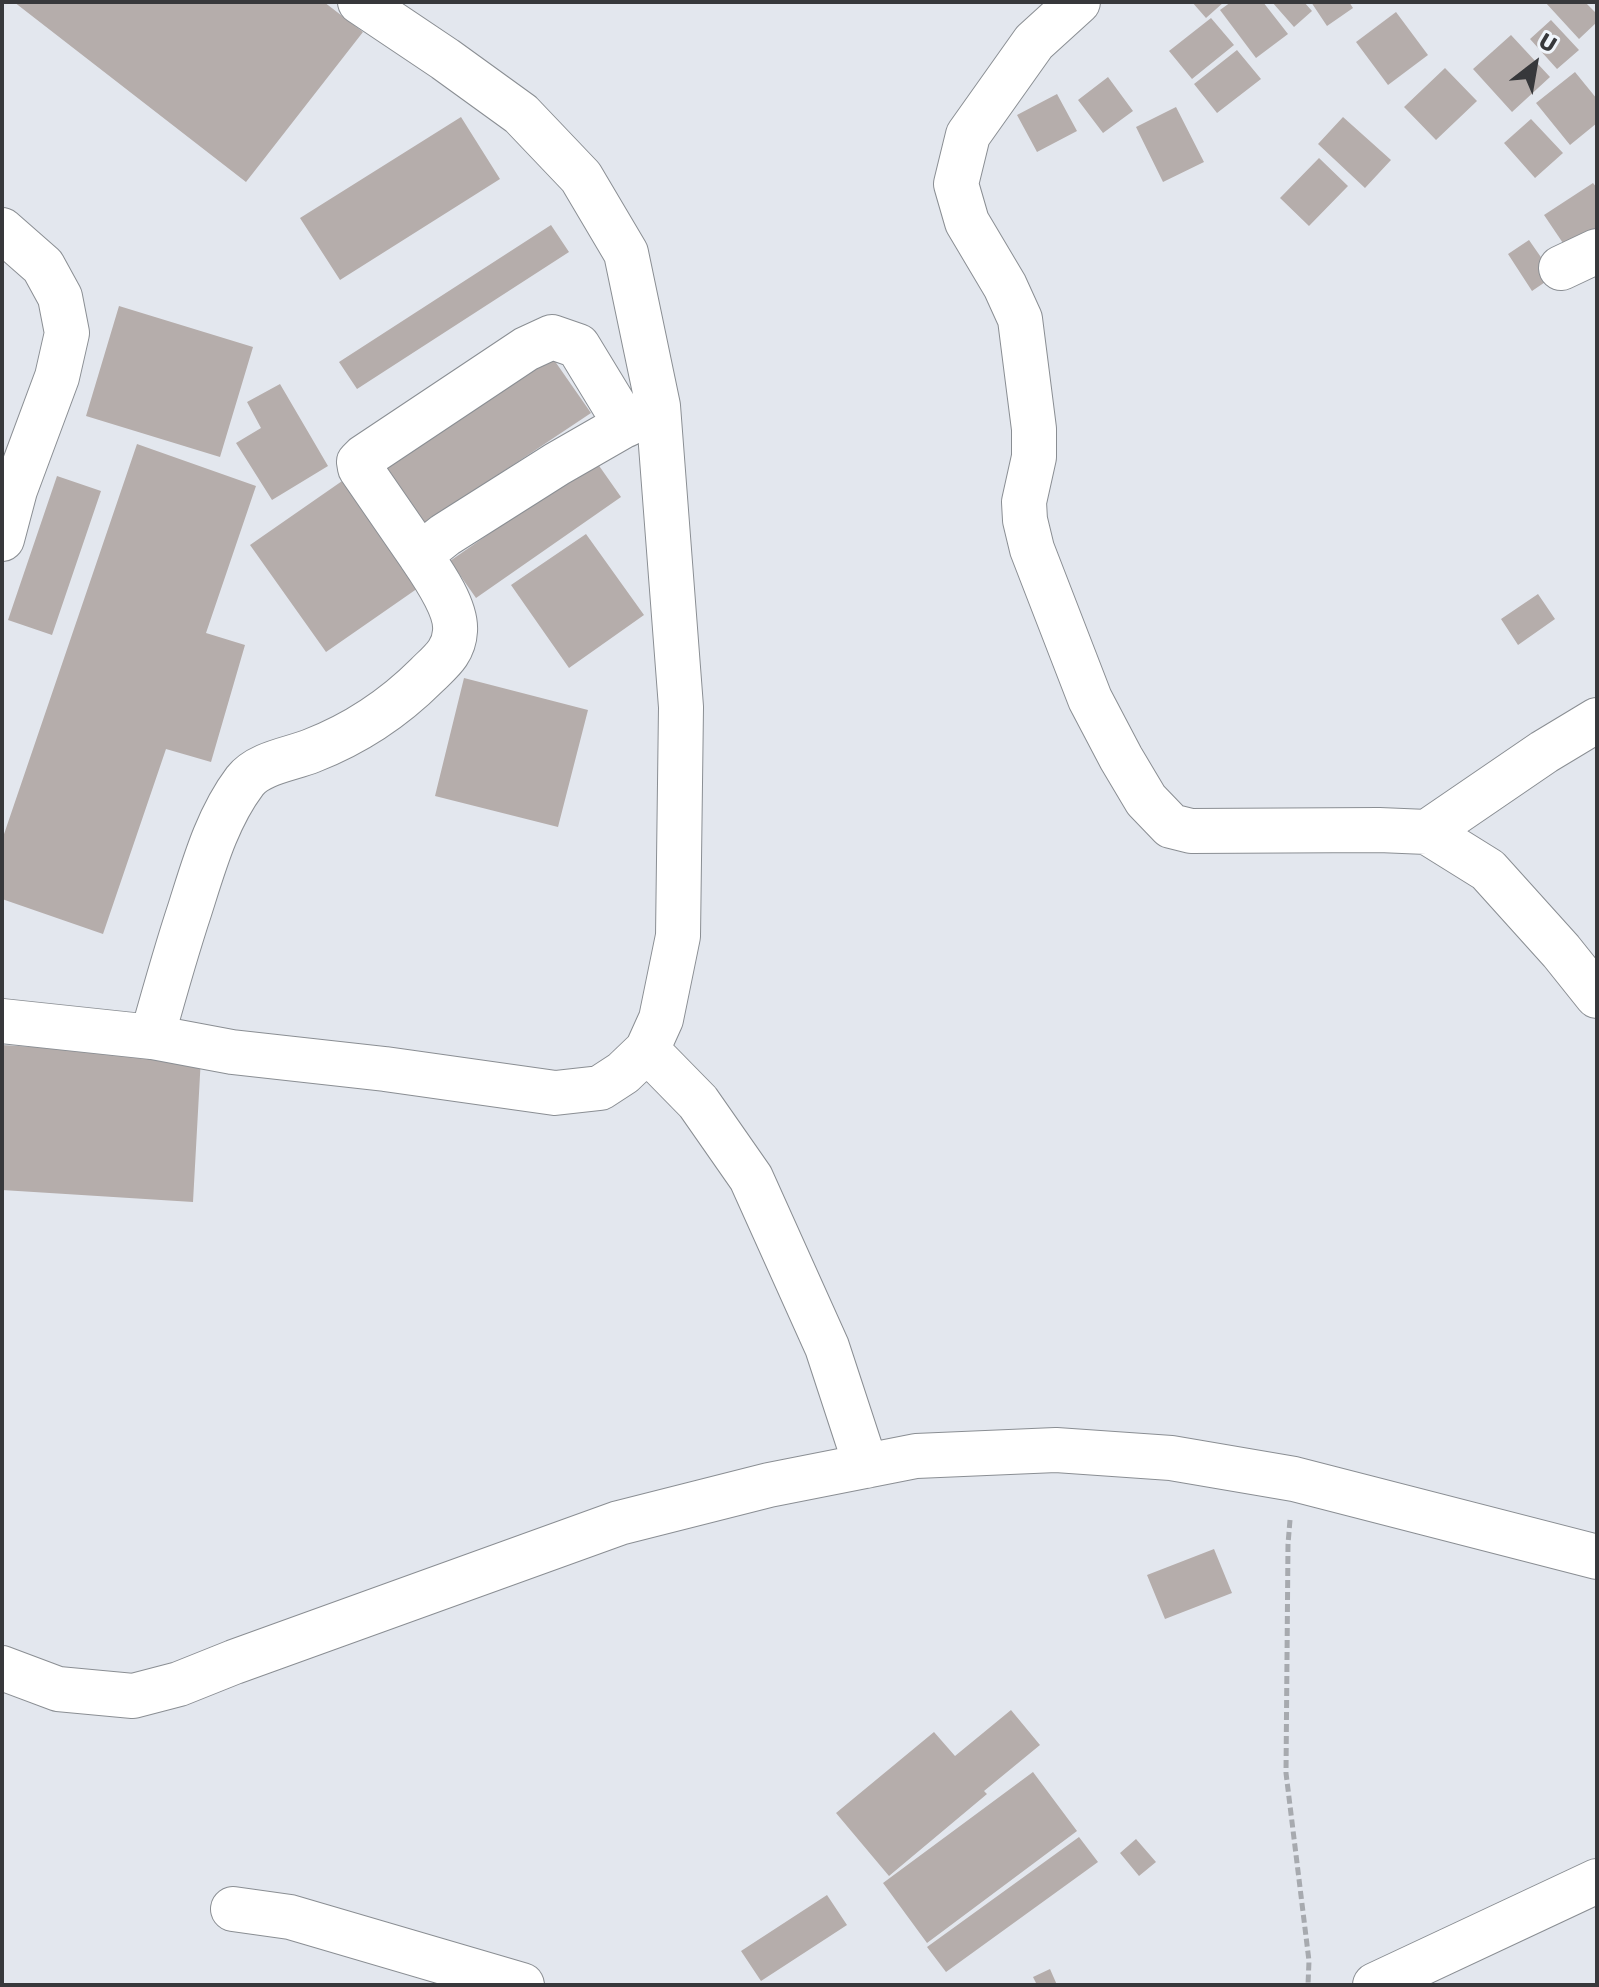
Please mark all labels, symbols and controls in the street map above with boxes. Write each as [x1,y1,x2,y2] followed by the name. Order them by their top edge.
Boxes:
[1495,24,1575,104] north arrow
[1534,27,1561,59] text: U

